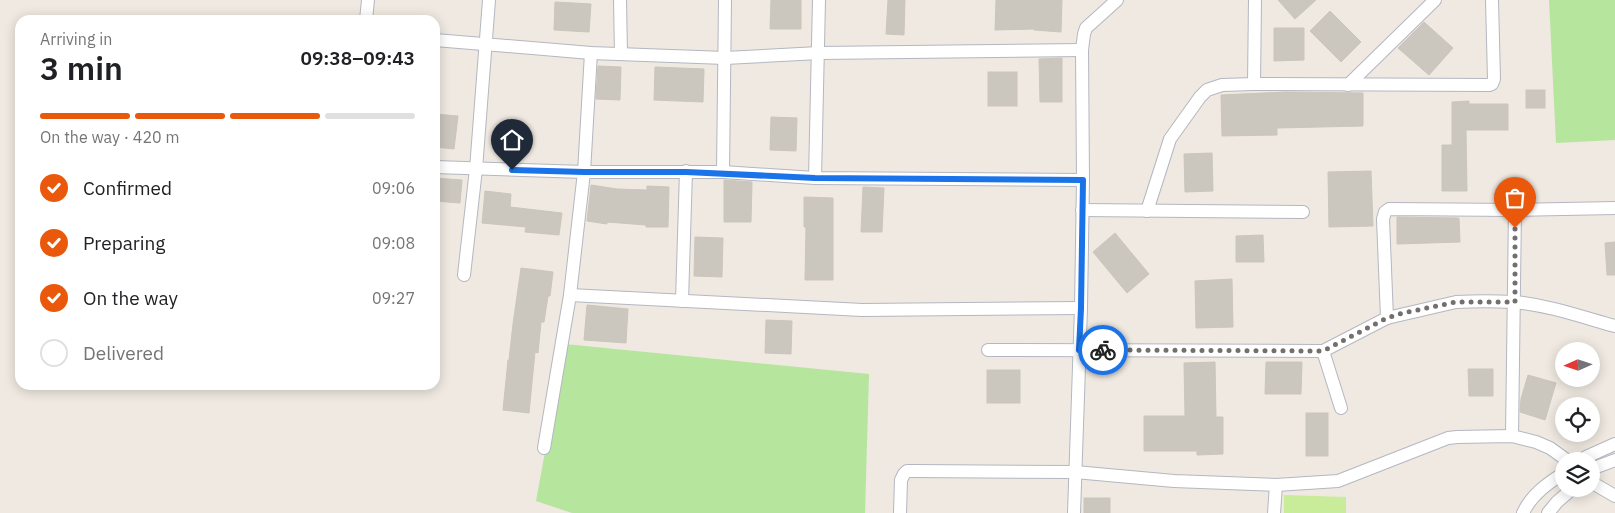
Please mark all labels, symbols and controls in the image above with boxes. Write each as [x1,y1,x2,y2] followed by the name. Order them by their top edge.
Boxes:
[40,29,112,49] text: Arriving in
[301,46,415,70] text: 09:38–09:43
[40,47,123,89] text: 3 min
[491,119,533,170] pin
[498,126,526,154] icon: home
[40,127,179,147] text: On the way · 420 m
[40,174,68,202] icon: check
[83,176,172,200] text: Confirmed
[1494,177,1536,228] pin
[372,178,415,198] text: 09:06
[1501,184,1529,212] icon: bag
[40,229,68,257] icon: check
[83,231,165,255] text: Preparing
[372,233,415,253] text: 09:08
[40,284,68,312] icon: check
[83,286,178,310] text: On the way
[372,288,415,308] text: 09:27
[1078,325,1128,375] courier
[1089,336,1117,364] icon: bike
[83,341,164,365] text: Delivered
[1555,342,1600,388] north arrow
[1555,342,1600,497] map controls
[1555,397,1600,442] button: locate
[1555,452,1600,497] button: layers

